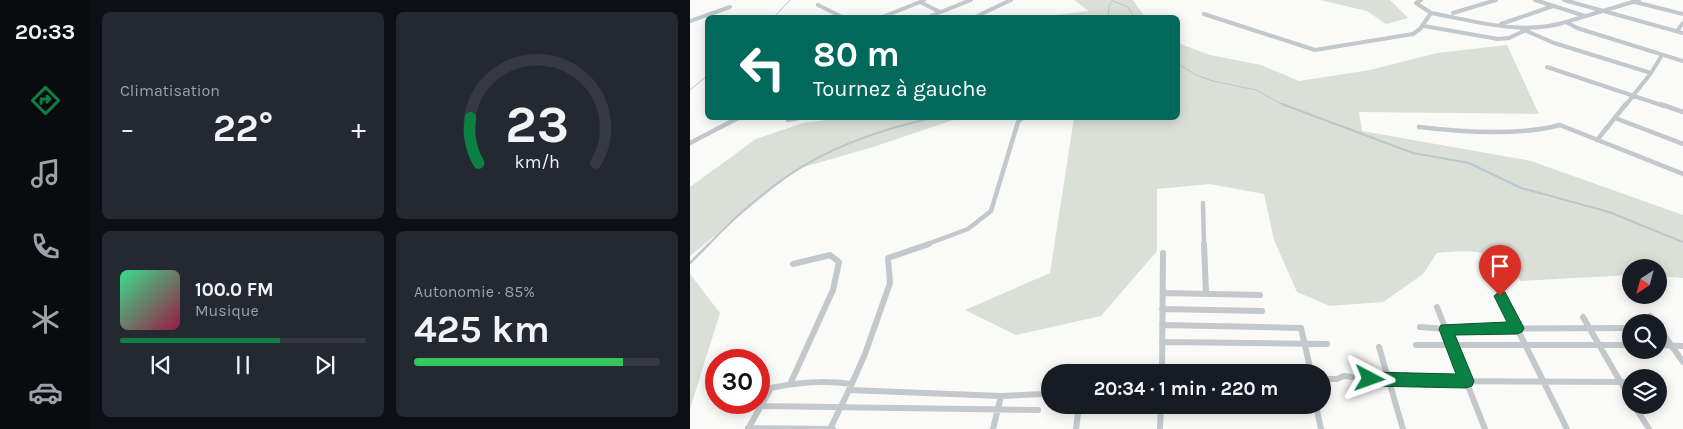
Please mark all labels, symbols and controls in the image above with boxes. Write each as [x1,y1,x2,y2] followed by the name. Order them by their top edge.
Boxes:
[15,19,75,45] text: 20:33
[813,34,900,75] text: 80 m
[730,35,795,100] icon: left
[813,76,987,102] text: Tournez à gauche
[120,81,220,100] text: Climatisation
[28,83,63,118] icon: directions
[505,94,569,155] text: 23
[213,106,273,151] text: 22°
[120,112,135,145] text: −
[351,112,366,145] text: +
[514,152,560,173] text: km/h
[28,156,63,191] icon: music
[28,229,63,264] icon: phone
[1479,245,1521,296] pin
[1486,252,1514,280] icon: arrive
[1622,259,1668,304] north arrow
[1622,259,1667,414] map controls
[195,279,274,301] text: 100.0 FM
[414,282,535,301] text: Autonomie · 85%
[195,301,259,320] text: Musique
[28,302,63,337] icon: climate
[414,307,550,352] text: 425 km
[1622,314,1667,359] button: search
[705,349,770,414] speed limit sign: 30
[147,351,175,379] icon: previous
[229,351,257,379] icon: pause
[311,351,339,379] icon: next
[1343,352,1395,404] position arrow
[1622,369,1667,414] button: layers
[28,375,63,410] icon: car
[1094,378,1278,400] text: 20:34 · 1 min · 220 m

